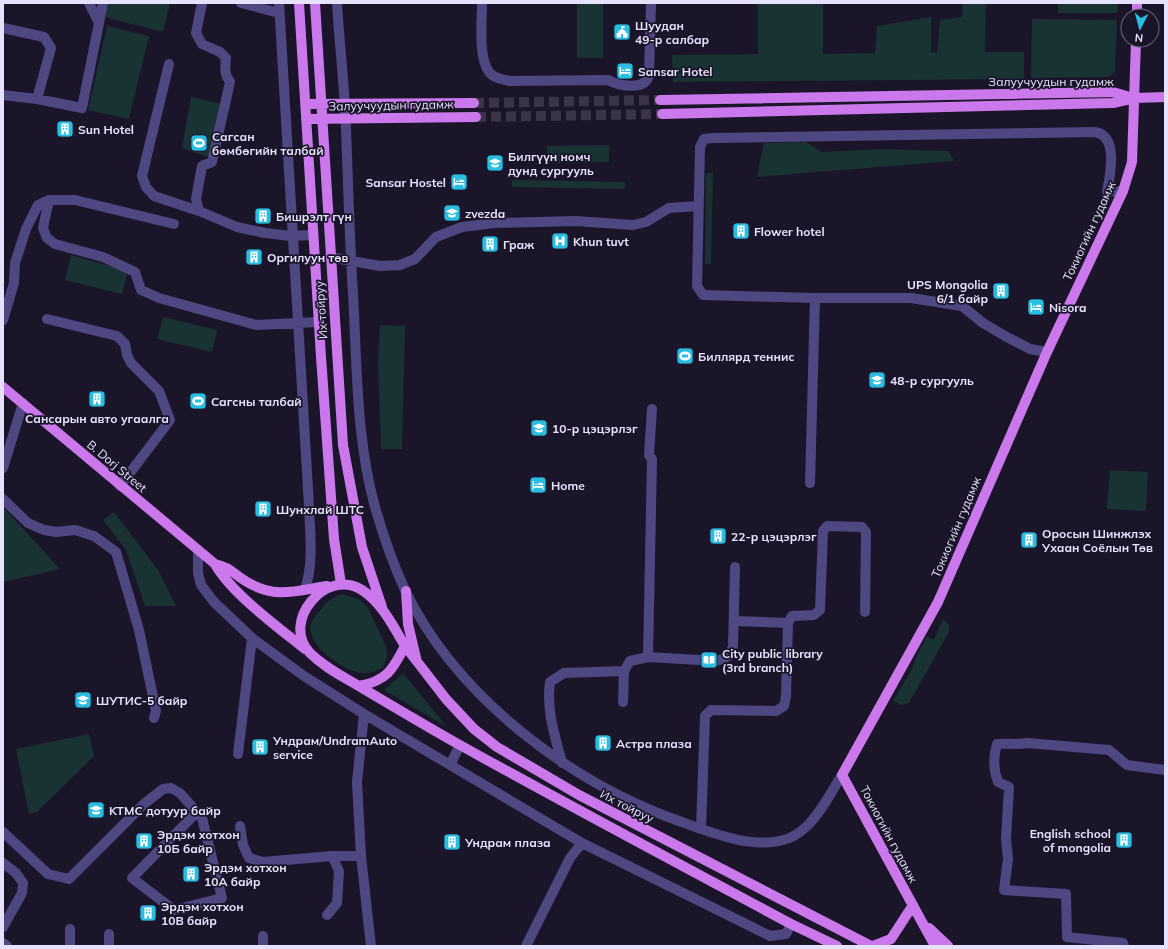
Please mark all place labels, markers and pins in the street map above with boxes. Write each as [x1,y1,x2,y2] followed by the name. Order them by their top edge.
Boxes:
[635,18,710,47] place label: Шуудан 49-р салбар
[612,22,632,42] public building icon: Шуудан 49-р салбар
[615,61,635,81] hotel icon: Sansar Hotel
[638,64,712,79] place label: Sansar Hotel
[55,119,75,139] building icon: Sun Hotel
[78,122,134,137] place label: Sun Hotel
[212,129,324,158] place label: Сагсан бөмбөгийн талбай
[189,133,209,153] sports icon: Сагсан бөмбөгийн талбай
[508,149,594,178] place label: Билгүүн номч дунд сургууль
[485,153,505,173] school or university icon: Билгүүн номч дунд сургууль
[449,172,469,192] hotel icon: Sansar Hostel
[366,175,446,190] place label: Sansar Hostel
[442,203,462,223] school or university icon: zvezda
[253,206,273,226] building icon: Бишрэлт гүн
[465,206,505,221] place label: zvezda
[276,209,352,224] place label: Бишрэлт гүн
[731,221,751,241] building icon: Flower hotel
[754,224,825,239] place label: Flower hotel
[550,231,570,251] hospital icon: Khun tuvt
[480,234,500,254] building icon: Граж
[573,234,629,249] place label: Khun tuvt
[503,237,535,252] place label: Граж
[244,247,264,267] building icon: Оргилуун төв
[267,250,348,265] place label: Оргилуун төв
[907,277,988,306] place label: UPS Mongolia 6/1 байр
[991,281,1011,301] building icon: UPS Mongolia 6/1 байр
[1026,297,1046,317] hotel icon: Nisora
[1049,300,1086,315] place label: Nisora
[675,346,695,366] sports icon: Биллярд теннис
[698,349,795,364] place label: Биллярд теннис
[867,370,887,390] school or university icon: 48-р сургууль
[890,373,974,388] place label: 48-р сургууль
[87,389,107,409] building icon: Cансарын авто угаалга
[188,391,208,411] sports icon: Сагсны талбай
[211,394,302,409] place label: Сагсны талбай
[25,411,169,426] place label: Cансарын авто угаалга
[529,418,549,438] school or university icon: 10-р цэцэрлэг
[552,421,638,436] place label: 10-р цэцэрлэг
[528,475,548,495] hotel icon: Home
[551,478,585,493] place label: Home
[253,499,273,519] building icon: Шунхлай ШТС
[276,502,364,517] place label: Шунхлай ШТС
[708,526,728,546] building icon: 22-р цэцэрлэг
[1041,526,1153,555] place label: Оросын Шинжлэх Ухаан Соёлын Төв
[731,529,817,544] place label: 22-р цэцэрлэг
[1019,530,1039,550] building icon: Оросын Шинжлэх Ухаан Соёлын Төв
[722,646,823,675] place label: City public library (3rd branch)
[699,650,719,670] library icon: City public library (3rd branch)
[73,690,93,710] school or university icon: ШУТИС-5 байр
[96,693,188,708] place label: ШУТИС-5 байр
[272,733,397,762] place label: Ундрам/UndramAuto service
[593,733,613,753] building icon: Астра плаза
[616,736,692,751] place label: Астра плаза
[250,737,270,757] building icon: Ундрам/UndramAuto service
[86,800,106,820] school or university icon: KTMC дотуур байр
[109,803,221,818] place label: KTMC дотуур байр
[1030,826,1111,855] place label: English school of mongolia
[157,827,240,856] place label: Эрдэм хотхон 10Б байр
[1114,830,1134,850] building icon: English school of mongolia
[134,831,154,851] building icon: Эрдэм хотхон 10Б байр
[442,832,462,852] building icon: Ундрам плаза
[464,835,551,850] place label: Ундрам плаза
[204,860,287,889] place label: Эрдэм хотхон 10А байр
[181,864,201,884] building icon: Эрдэм хотхон 10А байр
[161,899,244,928] place label: Эрдэм хотхон 10В байр
[138,903,158,923] building icon: Эрдэм хотхон 10В байр

